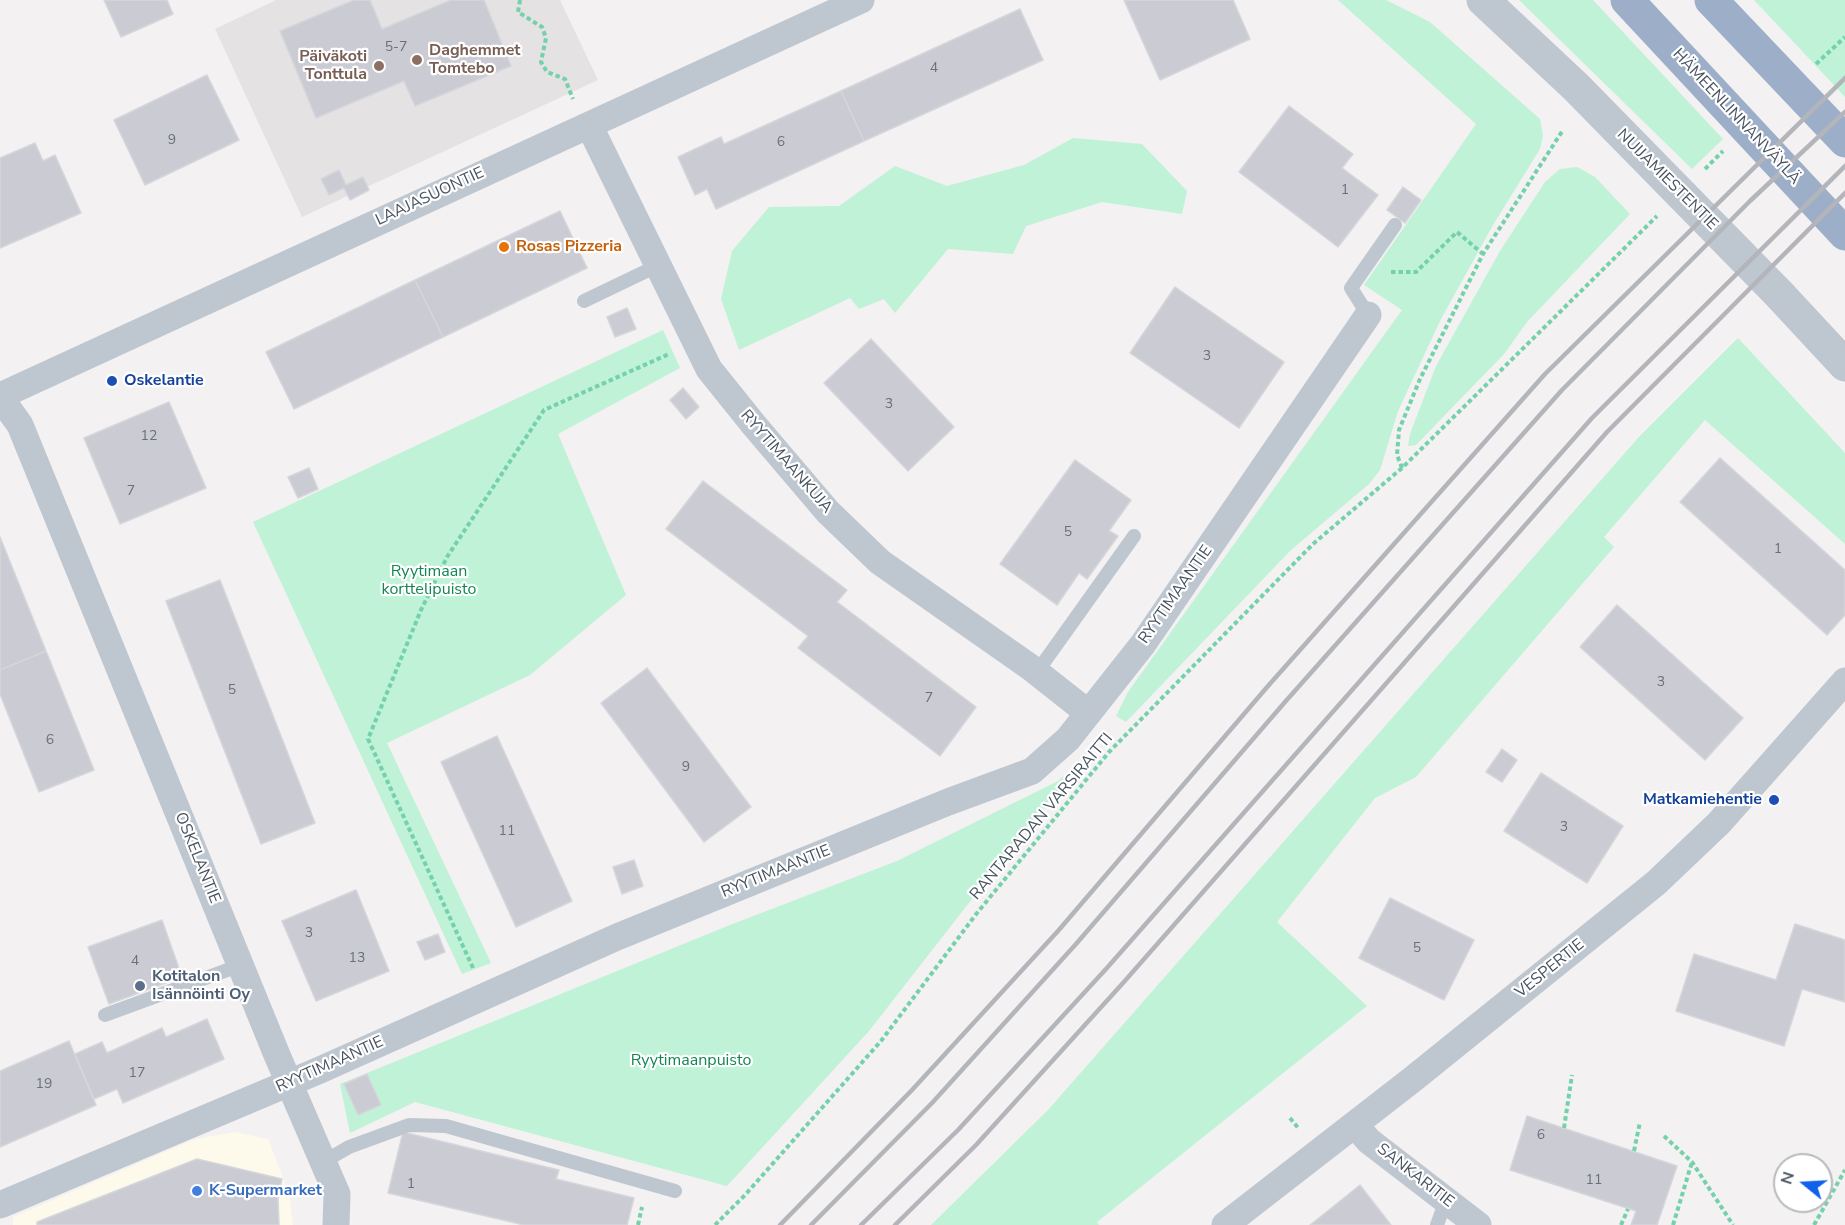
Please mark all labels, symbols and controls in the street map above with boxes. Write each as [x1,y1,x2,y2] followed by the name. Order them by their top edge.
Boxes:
[385,40,407,56] house number: 5-7
[429,41,520,79] place label: Daghemmet Tomtebo
[1668,45,1804,189] street label: HÄMEENLINNANVÄYLÄ
[299,47,367,85] place label: Päiväkoti Tonttula
[410,53,424,67] marker: Daghemmet Tomtebo
[372,59,386,73] marker: Päiväkoti Tonttula
[930,61,938,77] house number: 4
[1613,126,1721,234] street label: NUIJAMIESTENTIE
[168,133,176,149] house number: 9
[777,135,785,151] house number: 6
[373,163,487,231] street label: LAAJASUONTIE
[1341,183,1349,199] house number: 1
[516,237,622,257] place label: Rosas Pizzeria
[497,240,511,254] marker: Rosas Pizzeria
[1203,349,1211,365] house number: 3
[124,371,204,391] place label: Oskelantie
[105,374,119,388] marker: Oskelantie
[885,397,893,413] house number: 3
[736,406,836,518] street label: RYYTIMAANKUJA
[141,429,157,445] house number: 12
[127,484,135,500] house number: 7
[1064,525,1072,541] house number: 5
[1135,542,1217,648] street label: RYYTIMAANTIE
[1774,542,1782,558] house number: 1
[382,562,476,600] park label: Ryytimaan korttelipuisto
[1657,675,1665,691] house number: 3
[228,683,236,699] house number: 5
[925,691,933,707] house number: 7
[967,730,1117,904] street label: RANTARADAN VARSIRAITTI
[46,733,54,749] house number: 6
[682,760,690,776] house number: 9
[1643,790,1762,810] place label: Matkamiehentie
[1767,793,1781,807] marker: Matkamiehentie
[170,810,224,906] street label: OSKELANTIE
[1560,820,1568,836] house number: 3
[499,824,515,840] house number: 11
[719,841,833,903] street label: RYYTIMAANTIE
[305,926,313,942] house number: 3
[1512,935,1588,1003] street label: VESPERTIE
[1413,941,1421,957] house number: 5
[349,951,365,967] house number: 13
[131,954,139,970] house number: 4
[152,967,250,1005] place label: Kotitalon Isännöinti Oy
[133,979,147,993] marker: Kotitalon Isännöinti Oy
[273,1033,387,1097] street label: RYYTIMAANTIE
[631,1051,751,1071] park label: Ryytimaanpuisto
[129,1066,145,1082] house number: 17
[36,1077,52,1093] house number: 19
[1537,1128,1545,1144] house number: 6
[1373,1140,1457,1212] street label: SANKARITIE
[1773,1153,1833,1213] north arrow
[1775,1169,1800,1187] text: N
[1586,1173,1602,1189] house number: 11
[407,1177,415,1193] house number: 1
[209,1181,322,1201] place label: K-Supermarket
[190,1184,204,1198] marker: K-Supermarket

